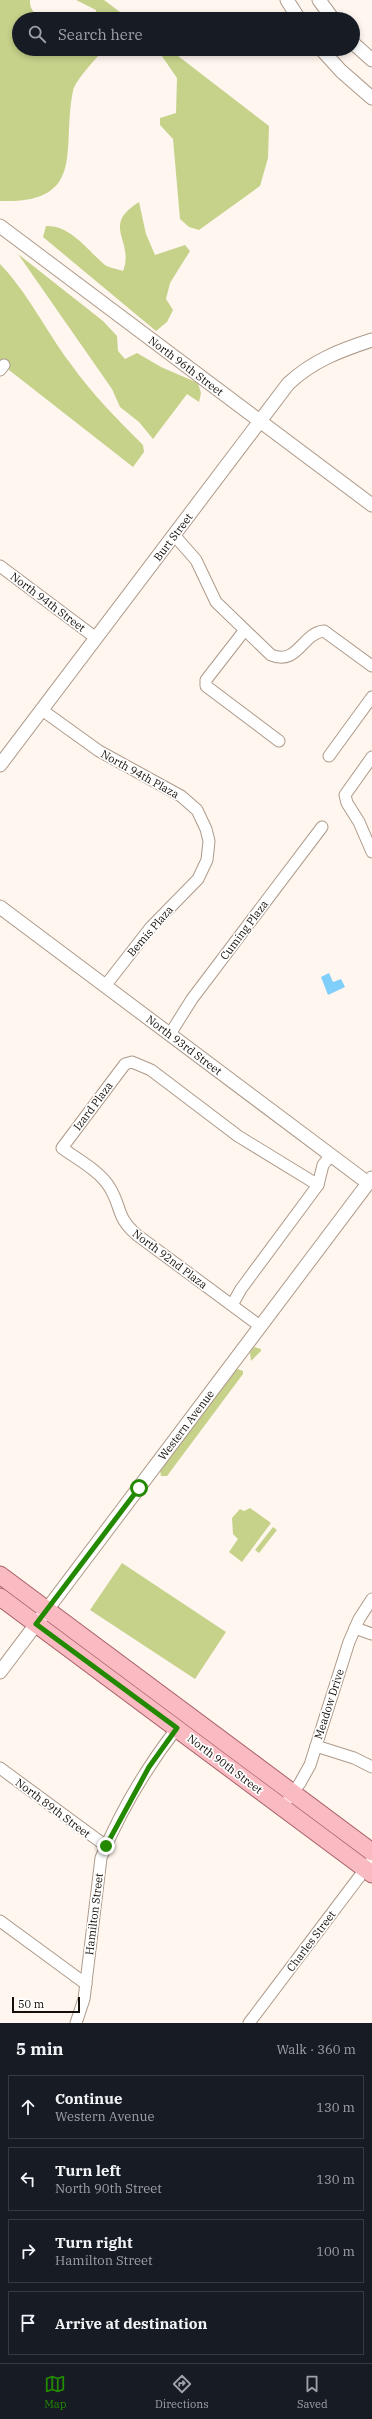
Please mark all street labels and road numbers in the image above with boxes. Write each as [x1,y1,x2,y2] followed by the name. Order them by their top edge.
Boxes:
[146,333,226,399] street label: North 96th Street
[150,510,196,564] street label: Burt Street
[8,569,88,635] street label: North 94th Street
[98,747,182,801] street label: North 94th Plaza
[217,897,271,963] street label: Cuming Plaza
[124,903,176,959] street label: Bemis Plaza
[143,1012,225,1078] street label: North 93rd Street
[70,1079,116,1133] street label: Izard Plaza
[130,1226,210,1292] street label: North 92nd Plaza
[155,1387,217,1463] street label: Western Avenue
[311,1667,347,1741] street label: Meadow Drive
[185,1731,265,1797] street label: North 90th Street
[13,1775,93,1841] street label: North 89th Street
[82,1872,106,1956] street label: Hamilton Street
[283,1908,339,1974] street label: Charles Street

